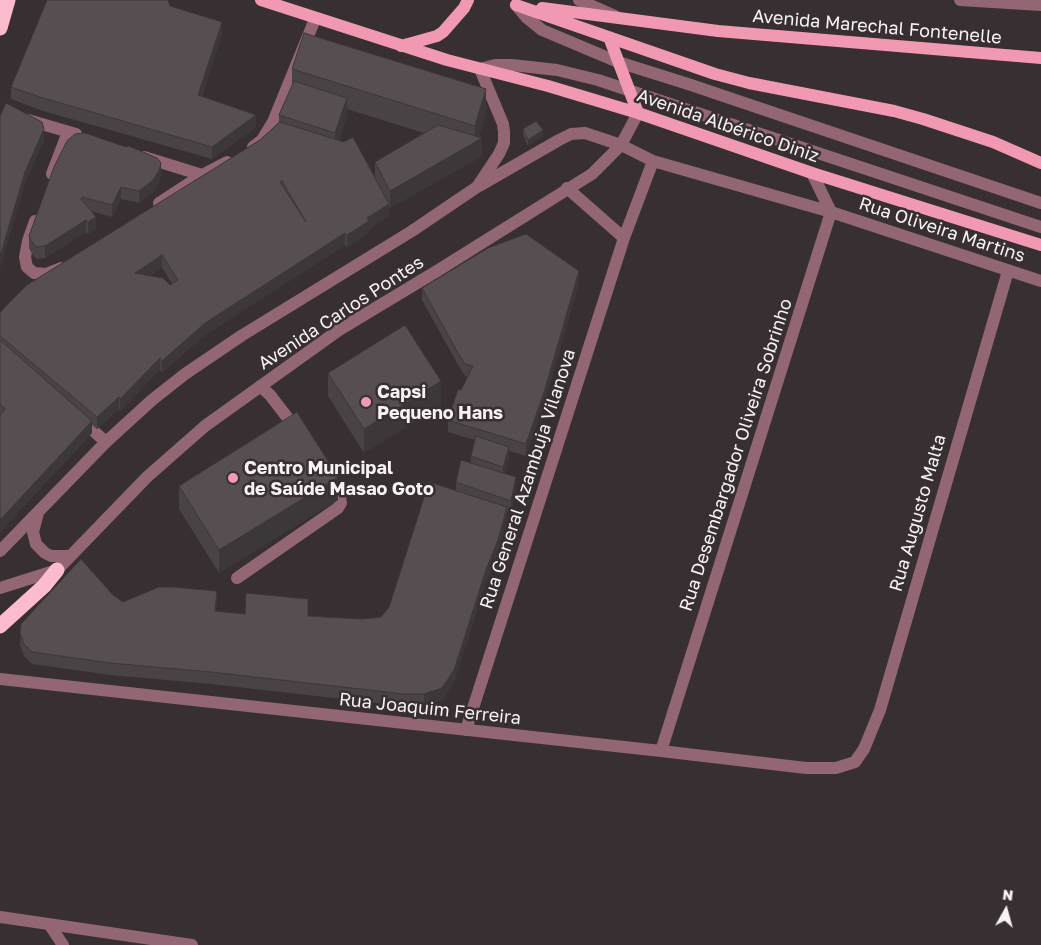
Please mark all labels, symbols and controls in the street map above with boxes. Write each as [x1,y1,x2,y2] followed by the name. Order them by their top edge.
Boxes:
[751,5,1003,49] street label: Avenida Marechal Fontenelle
[634,85,822,167] street label: Avenida Albérico Diniz
[856,193,1028,267] street label: Rua Oliveira Martins
[254,251,428,375] street label: Avenida Carlos Pontes
[675,296,797,614] street label: Rua Desembargador Oliveira Sobrinho
[476,346,580,612] street label: Rua General Azambuja Vilanova
[377,381,503,424] place label: Capsi Pequeno Hans
[359,395,373,409] marker: Capsi Pequeno Hans
[885,432,951,594] street label: Rua Augusto Malta
[244,457,434,499] place label: Centro Municipal de Saúde Masao Goto
[226,471,240,485] marker: Centro Municipal de Saúde Masao Goto
[338,689,522,729] street label: Rua Joaquim Ferreira
[981,885,1031,935] north arrow
[1002,886,1014,904] text: N

